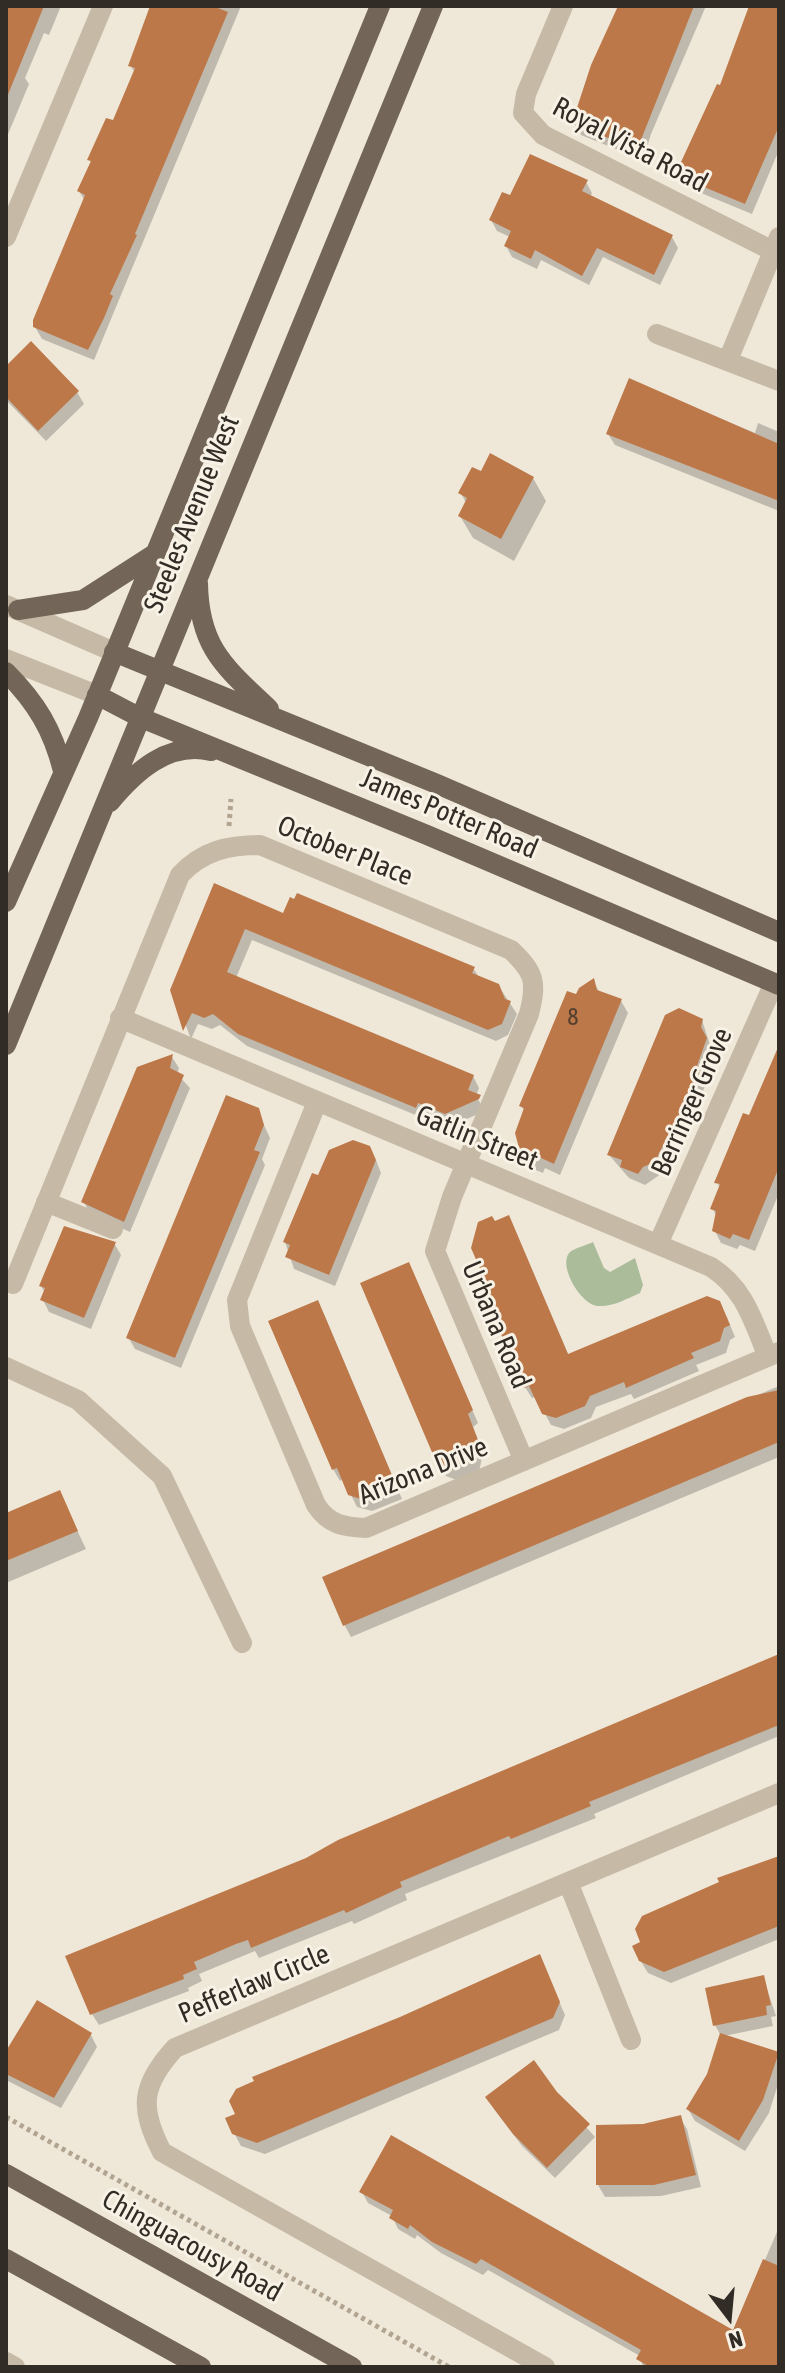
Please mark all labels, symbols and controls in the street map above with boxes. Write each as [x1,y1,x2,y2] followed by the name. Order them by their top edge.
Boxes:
[547,90,713,200] street label: Royal Vista Road
[137,410,247,618] street label: Steeles Avenue West
[355,762,543,866] street label: James Potter Road
[272,809,418,893] street label: October Place
[567,1003,579,1031] house number: 8
[644,1023,740,1181] street label: Berringer Grove
[411,1098,543,1178] street label: Gatlin Street
[454,1256,538,1394] street label: Urbana Road
[354,1430,492,1512] street label: Arizona Drive
[173,1937,335,2031] street label: Pefferlaw Circle
[96,2183,288,2309] street label: Chinguacousy Road
[689,2277,769,2357] north arrow
[726,2326,745,2354] text: N

